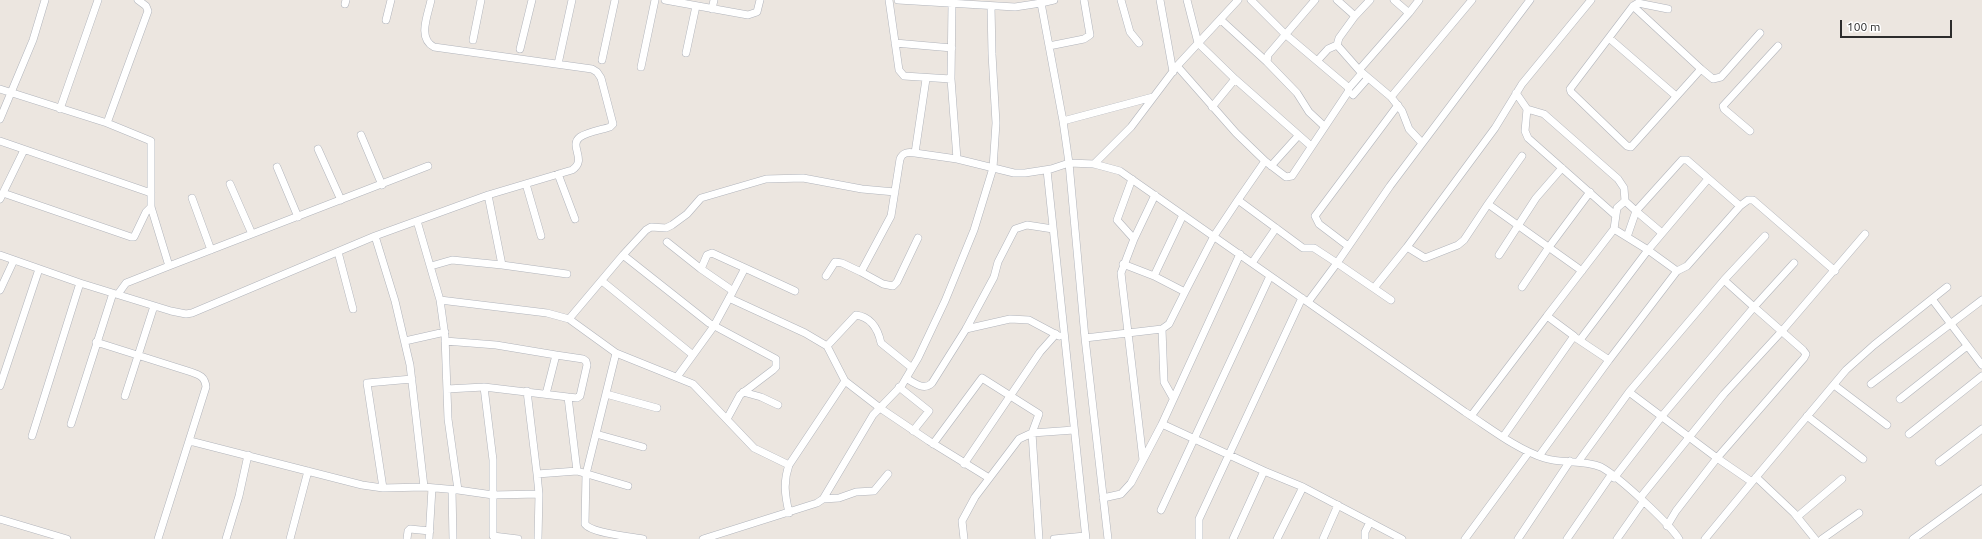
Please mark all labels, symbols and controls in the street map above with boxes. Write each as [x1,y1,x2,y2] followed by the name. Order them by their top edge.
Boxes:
[1842,12,1954,38] scale bar
[1847,20,1880,33] text: 100 m

